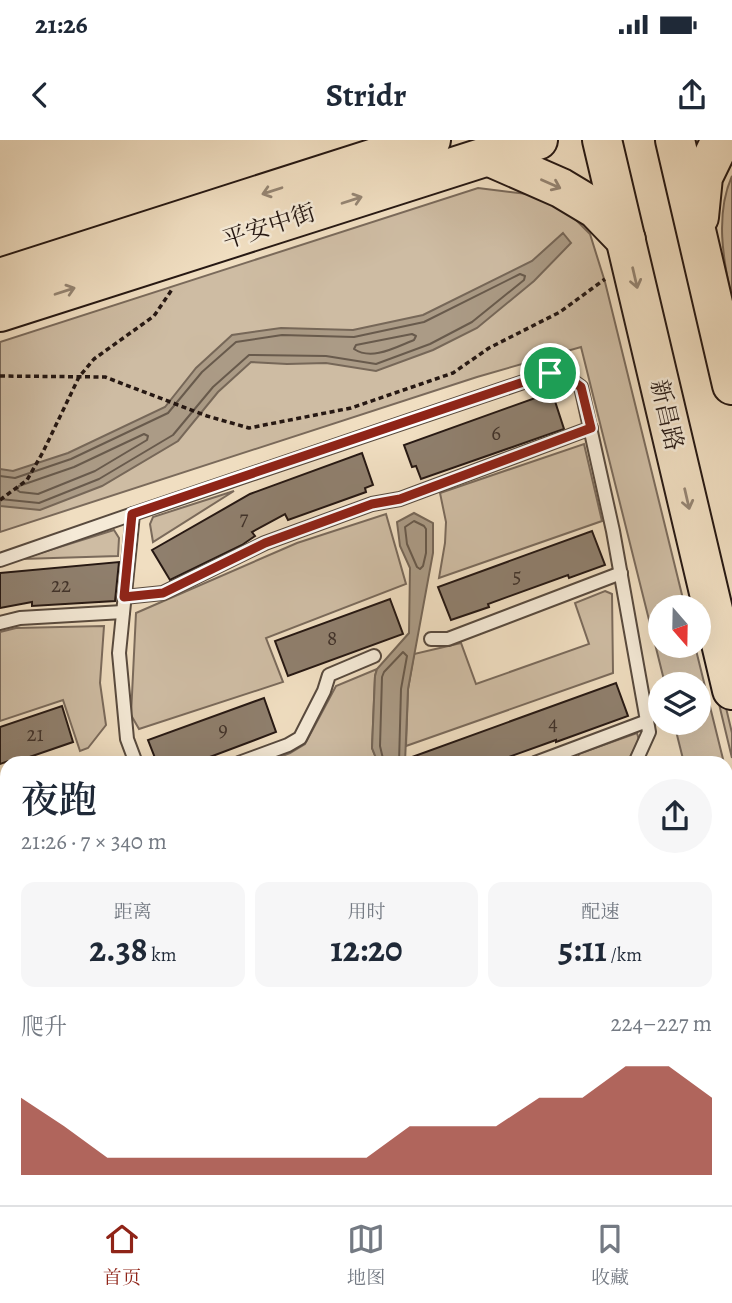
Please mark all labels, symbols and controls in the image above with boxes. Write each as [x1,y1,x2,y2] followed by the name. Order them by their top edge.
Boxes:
[35,7,88,42] text: 21:26
[326,73,406,117] text: Stridr
[21,76,59,114] icon: back
[673,76,711,114] icon: share
[540,178,561,191] one-way arrow
[262,185,284,198] one-way arrow
[340,192,362,205] one-way arrow
[218,196,320,256] street label: 平安中街
[629,266,642,289] one-way arrow
[54,284,76,297] one-way arrow
[520,343,580,403] pin
[531,354,569,392] icon: arrive
[643,376,691,454] street label: 新昌路
[491,419,501,447] house number: 6
[681,487,694,510] one-way arrow
[240,504,249,532] house number: 7
[512,562,522,590] house number: 5
[51,571,71,599] house number: 22
[648,595,710,658] north arrow
[648,595,711,735] map controls
[327,624,337,652] house number: 8
[648,672,711,735] button: layers
[548,709,558,737] house number: 4
[218,715,228,743] house number: 9
[26,720,44,748] house number: 21
[21,774,97,826] text: 夜跑
[638,779,712,853] button: share
[21,826,167,857] text: 21:26 · 7 × 340 m
[114,899,152,925] text: 距离
[347,899,386,925] text: 用时
[581,899,619,925] text: 配速
[89,925,148,973] text: 2.38
[330,925,403,973] text: 12:20
[558,925,607,973] text: 5:11
[148,942,177,968] text: km
[607,942,642,968] text: /km
[611,1008,712,1039] text: 224–227 m
[21,1011,67,1042] text: 爬升
[103,1220,141,1291] tab: 首页
[347,1220,385,1291] tab: 地图
[591,1220,629,1291] tab: 收藏

